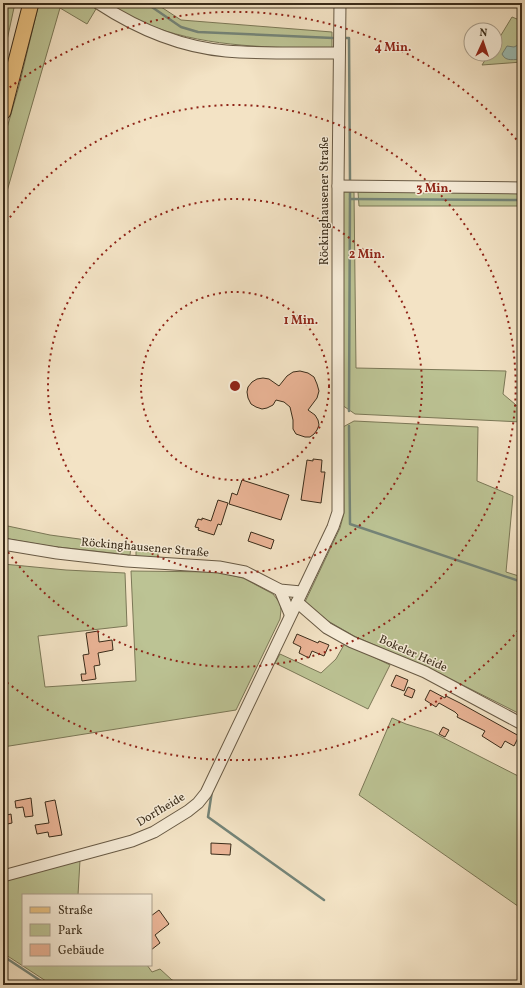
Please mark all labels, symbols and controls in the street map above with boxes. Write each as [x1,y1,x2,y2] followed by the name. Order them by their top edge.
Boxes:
[463,22,503,62] north arrow
[479,26,488,41] text: N
[375,40,411,56] text: 4 Min.
[317,136,333,265] street label: Röckinghausener Straße
[416,181,452,197] text: 3 Min.
[349,247,385,263] text: 2 Min.
[284,313,318,329] text: 1 Min.
[228,379,242,393] centre of rings
[80,534,210,562] street label: Röckinghausener Straße
[376,632,450,676] street label: Bokeler Heide
[134,789,188,831] street label: Dorfheide
[22,894,152,966] legend
[58,903,93,919] text: Straße
[58,923,83,939] text: Park
[58,943,105,959] text: Gebäude

